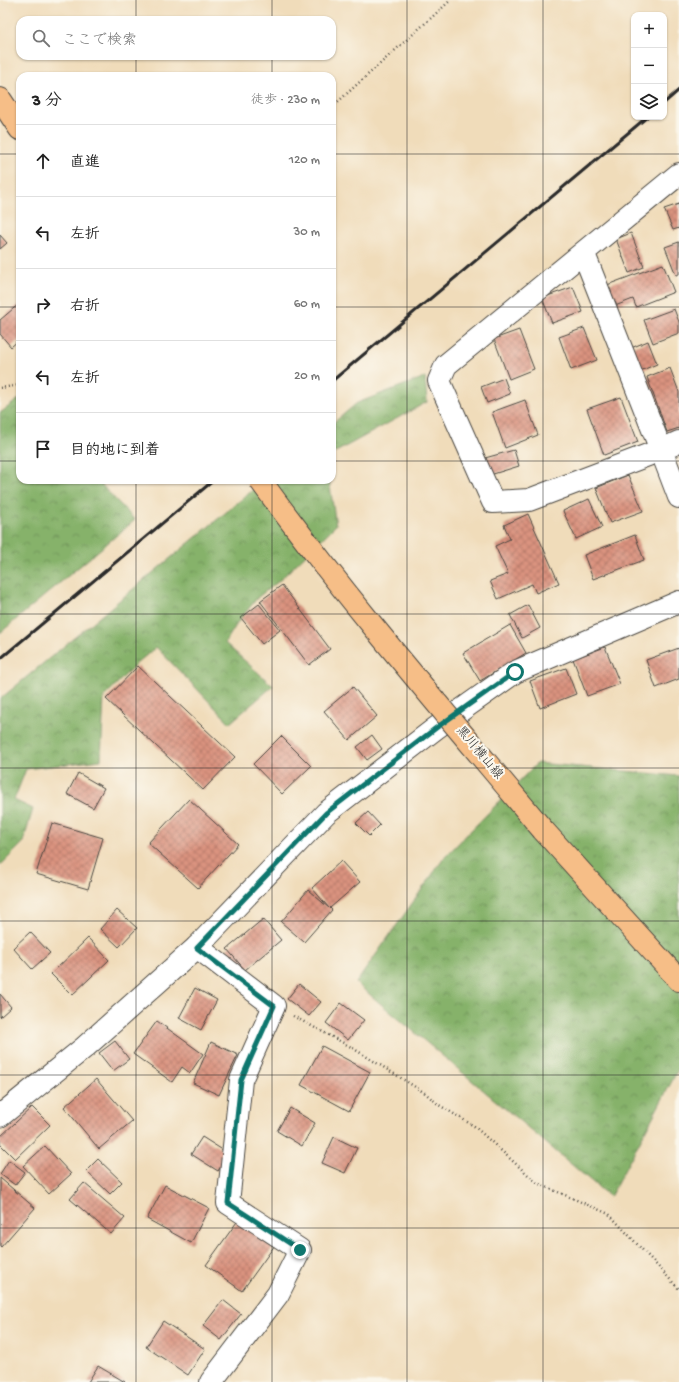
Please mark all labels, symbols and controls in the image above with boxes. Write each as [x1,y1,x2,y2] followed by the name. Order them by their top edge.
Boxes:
[631,12,667,120] map controls
[631,12,667,48] button: +
[16,16,336,60] search box
[30,27,52,49] icon: search
[62,32,137,50] text: ここで検索
[631,48,667,84] button: −
[631,84,667,120] button: layers
[32,92,62,112] text: 3 分
[251,93,320,108] text: 徒歩 · 230 m
[32,150,54,172] icon: ahead
[289,153,320,168] text: 120 m
[70,154,100,172] text: 直進
[32,222,54,244] icon: left
[294,225,320,240] text: 30 m
[70,226,100,244] text: 左折
[32,294,54,316] icon: right
[294,297,320,312] text: 60 m
[70,298,100,316] text: 右折
[32,366,54,388] icon: left
[294,369,320,384] text: 20 m
[70,370,100,388] text: 左折
[32,438,54,460] icon: arrive
[70,442,160,460] text: 目的地に到着
[506,663,524,681] route start
[452,723,506,783] street label: 黒川横山線
[291,1241,309,1259] route end

